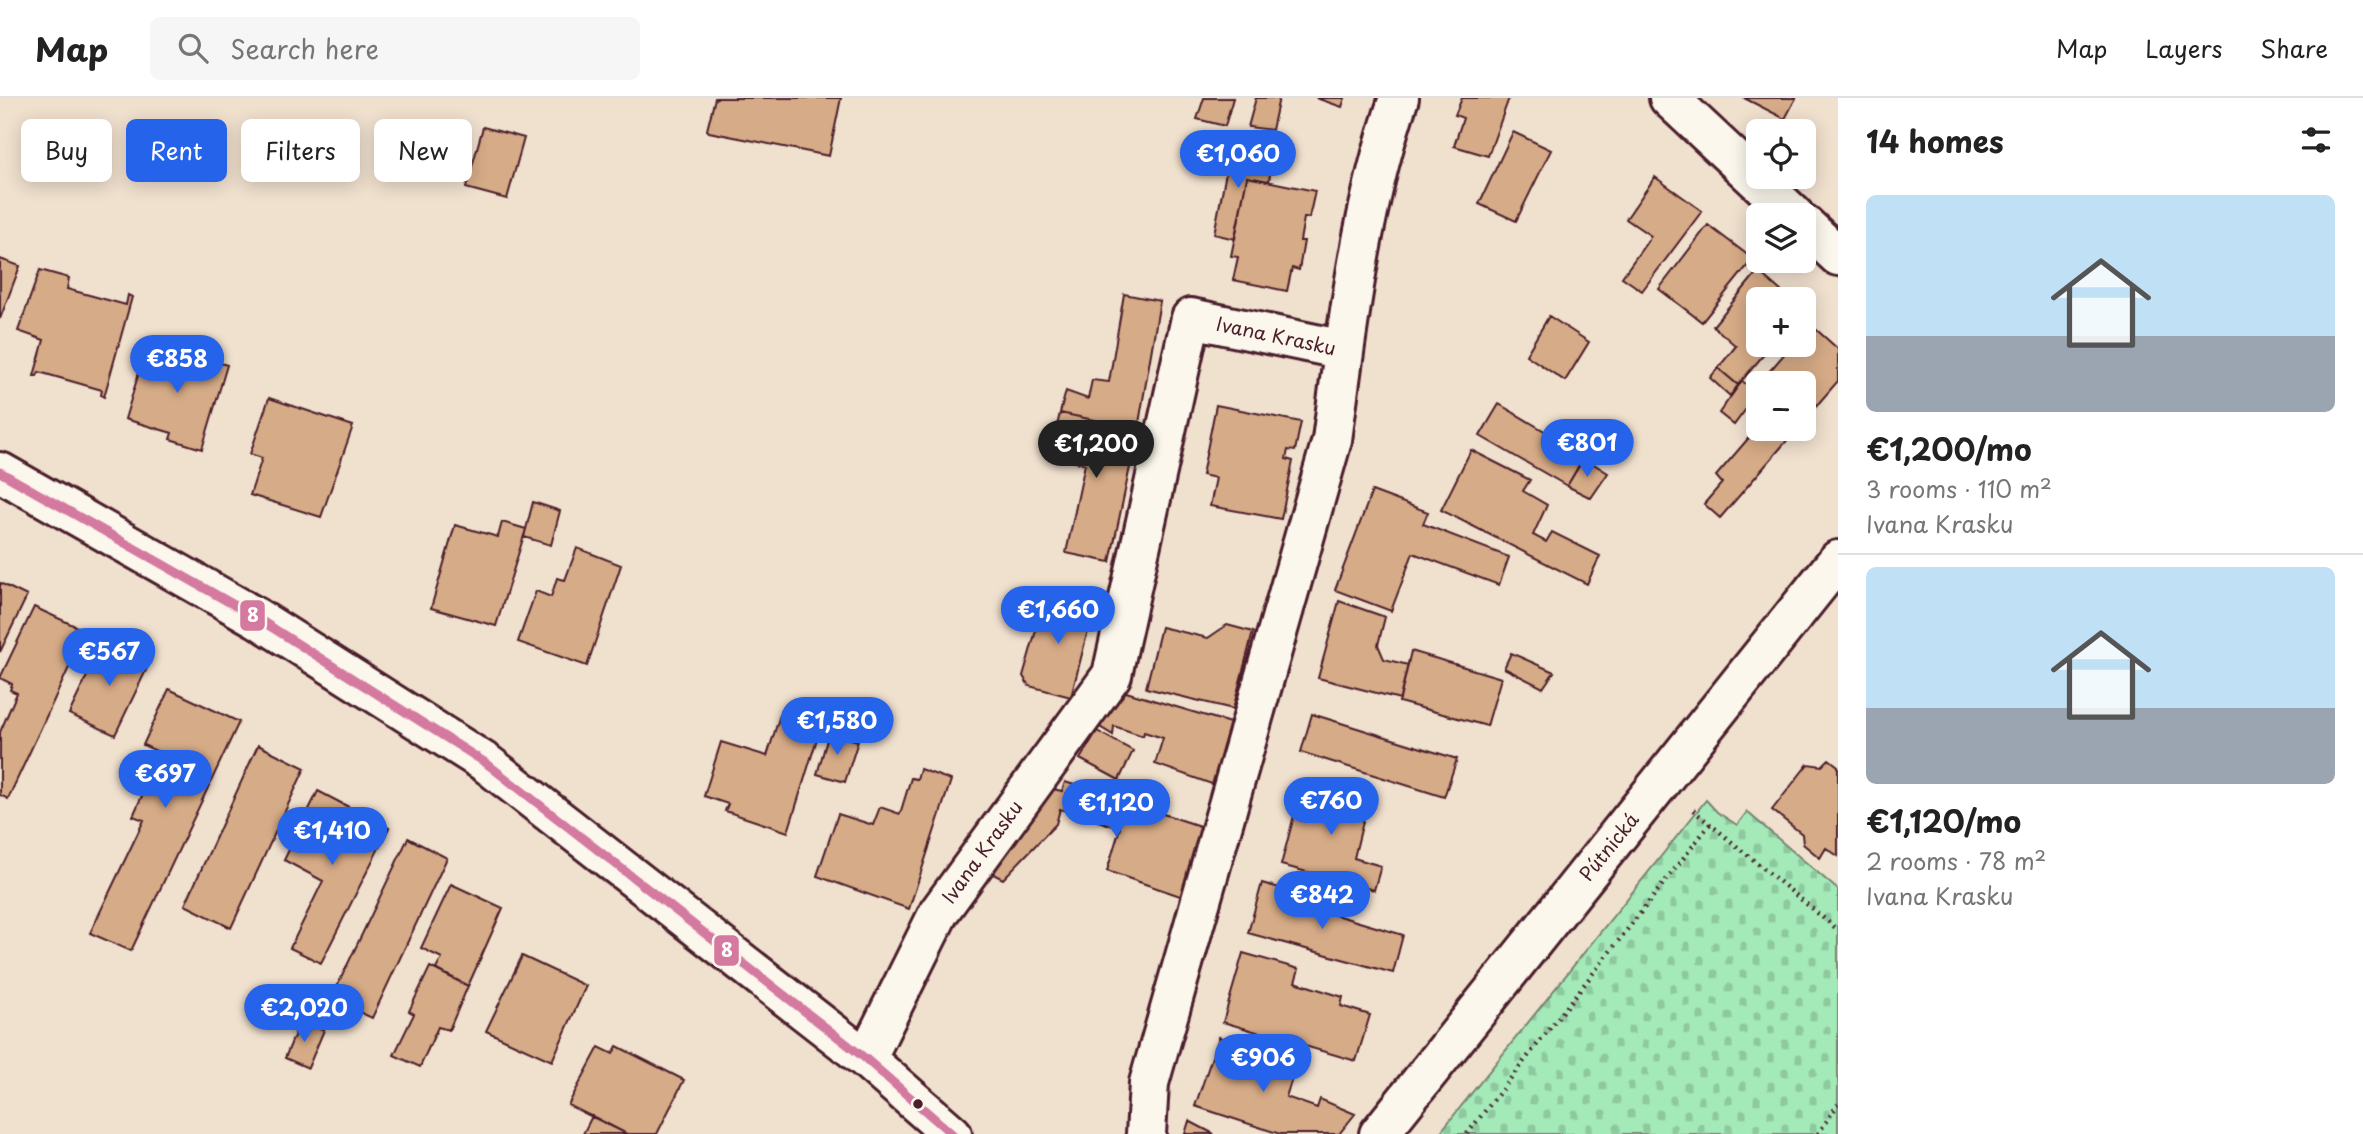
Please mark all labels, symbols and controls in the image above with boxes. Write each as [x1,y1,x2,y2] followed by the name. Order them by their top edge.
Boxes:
[150,17,640,80] search box
[35,23,108,73] text: Map
[174,29,212,67] icon: search
[230,29,379,68] text: Search here
[2056,30,2107,66] text: Map
[2145,30,2222,66] text: Layers
[2260,30,2328,66] text: Share
[1866,118,2004,163] text: 14 homes
[21,119,112,182] chip: Buy
[126,119,227,182] chip: Rent
[241,119,360,182] chip: Filters
[374,119,472,182] chip: New
[1746,119,1816,441] map controls
[1746,119,1816,189] button: locate
[2297,121,2335,159] icon: filters
[1181,130,1295,190] pin: €1,060
[1196,135,1280,170] text: €1,060
[1746,203,1816,273] button: layers
[2038,240,2164,366] icon: home
[1746,287,1816,357] button: +
[1214,309,1339,361] street label: Ivana Krasku
[136,336,218,395] pin: €858
[146,340,208,375] text: €858
[1746,371,1816,441] button: −
[1039,420,1153,480] pin: €1,200
[1546,420,1628,479] pin: €801
[1557,424,1617,459] text: €801
[1054,425,1138,460] text: €1,200
[1866,426,2032,471] text: €1,200/mo
[1866,471,2052,506] text: 3 rooms · 110 m²
[1866,506,2013,541] text: Ivana Krasku
[1001,587,1115,646] pin: €1,660
[1017,591,1099,626] text: €1,660
[239,599,266,632] line badge: 8
[247,600,259,628] text: 8
[2038,612,2164,738] icon: home
[68,628,150,688] pin: €567
[78,633,140,668] text: €567
[780,698,894,757] pin: €1,580
[797,702,877,737] text: €1,580
[124,750,206,810] pin: €697
[135,755,195,790] text: €697
[1290,778,1372,837] pin: €760
[1059,780,1173,839] pin: €1,120
[1300,782,1362,817] text: €760
[1078,784,1154,819] text: €1,120
[934,794,1028,909] street label: Ivana Krasku
[1866,798,2021,843] text: €1,120/mo
[1572,806,1645,887] street label: Pútnická
[275,808,389,867] pin: €1,410
[293,812,371,847] text: €1,410
[1866,843,2046,878] text: 2 rooms · 78 m²
[1281,872,1363,931] pin: €842
[1290,876,1354,911] text: €842
[1866,878,2013,913] text: Ivana Krasku
[713,934,740,967] line badge: 8
[721,935,733,963] text: 8
[247,984,361,1044] pin: €2,020
[260,989,348,1024] text: €2,020
[1222,1034,1304,1094] pin: €906
[1230,1039,1296,1074] text: €906
[911,1097,925,1111] unlabelled marker

